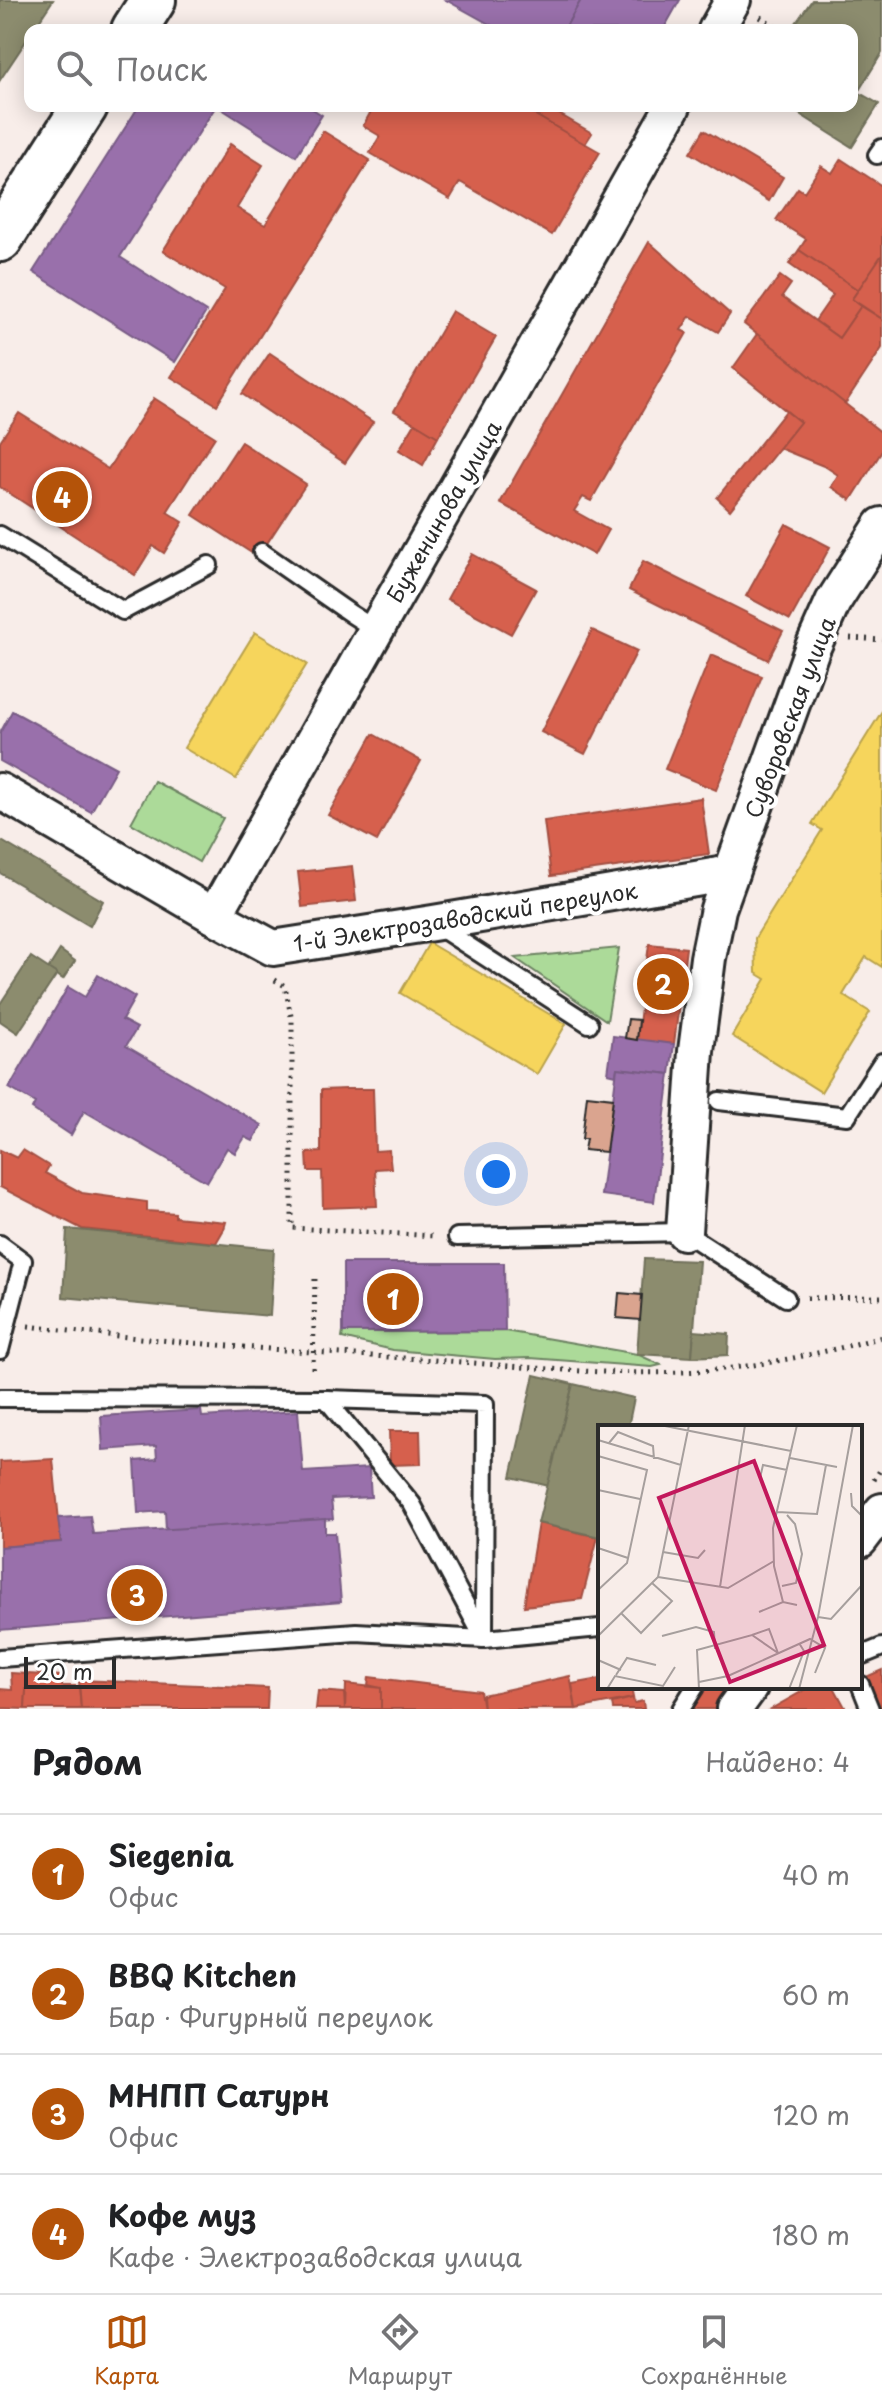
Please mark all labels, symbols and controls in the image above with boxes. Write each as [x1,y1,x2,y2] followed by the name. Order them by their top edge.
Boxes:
[24,24,858,112] search box
[52,46,96,90] icon: search
[116,46,207,91] text: Поиск
[377,414,509,608] street label: Буженинова улица
[36,467,88,527] pin: 4
[735,611,843,823] street label: Суворовская улица
[291,872,640,960] street label: 1-й Электрозаводский переулок
[637,954,689,1014] pin: 2
[476,1154,516,1194] your location
[367,1269,419,1329] pin: 1
[598,1425,862,1689] inset map
[111,1565,163,1625] pin: 3
[24,1653,116,1689] scale bar
[36,1654,93,1687] text: 20 m
[32,1735,143,1787] text: Рядом
[705,1742,850,1781] text: Найдено: 4
[108,1832,234,1877] text: Siegenia
[52,1855,64,1894] text: 1
[782,1855,850,1894] text: 40 m
[108,1877,178,1916] text: Офис
[108,1952,297,1997] text: BBQ Kitchen
[49,1975,67,2014] text: 2
[782,1975,850,2014] text: 60 m
[108,1997,433,2036] text: Бар · Фигурный переулок
[108,2072,330,2117] text: МНПП Сатурн
[49,2095,67,2134] text: 3
[773,2095,850,2134] text: 120 m
[108,2117,178,2156] text: Офис
[108,2192,257,2237] text: Кофе муз
[49,2215,67,2254] text: 4
[772,2215,850,2254] text: 180 m
[108,2237,522,2276] text: Кафе · Электрозаводская улица
[94,2310,159,2391] tab: Карта
[348,2310,452,2391] tab: Маршрут
[641,2310,788,2391] tab: Сохранённые

